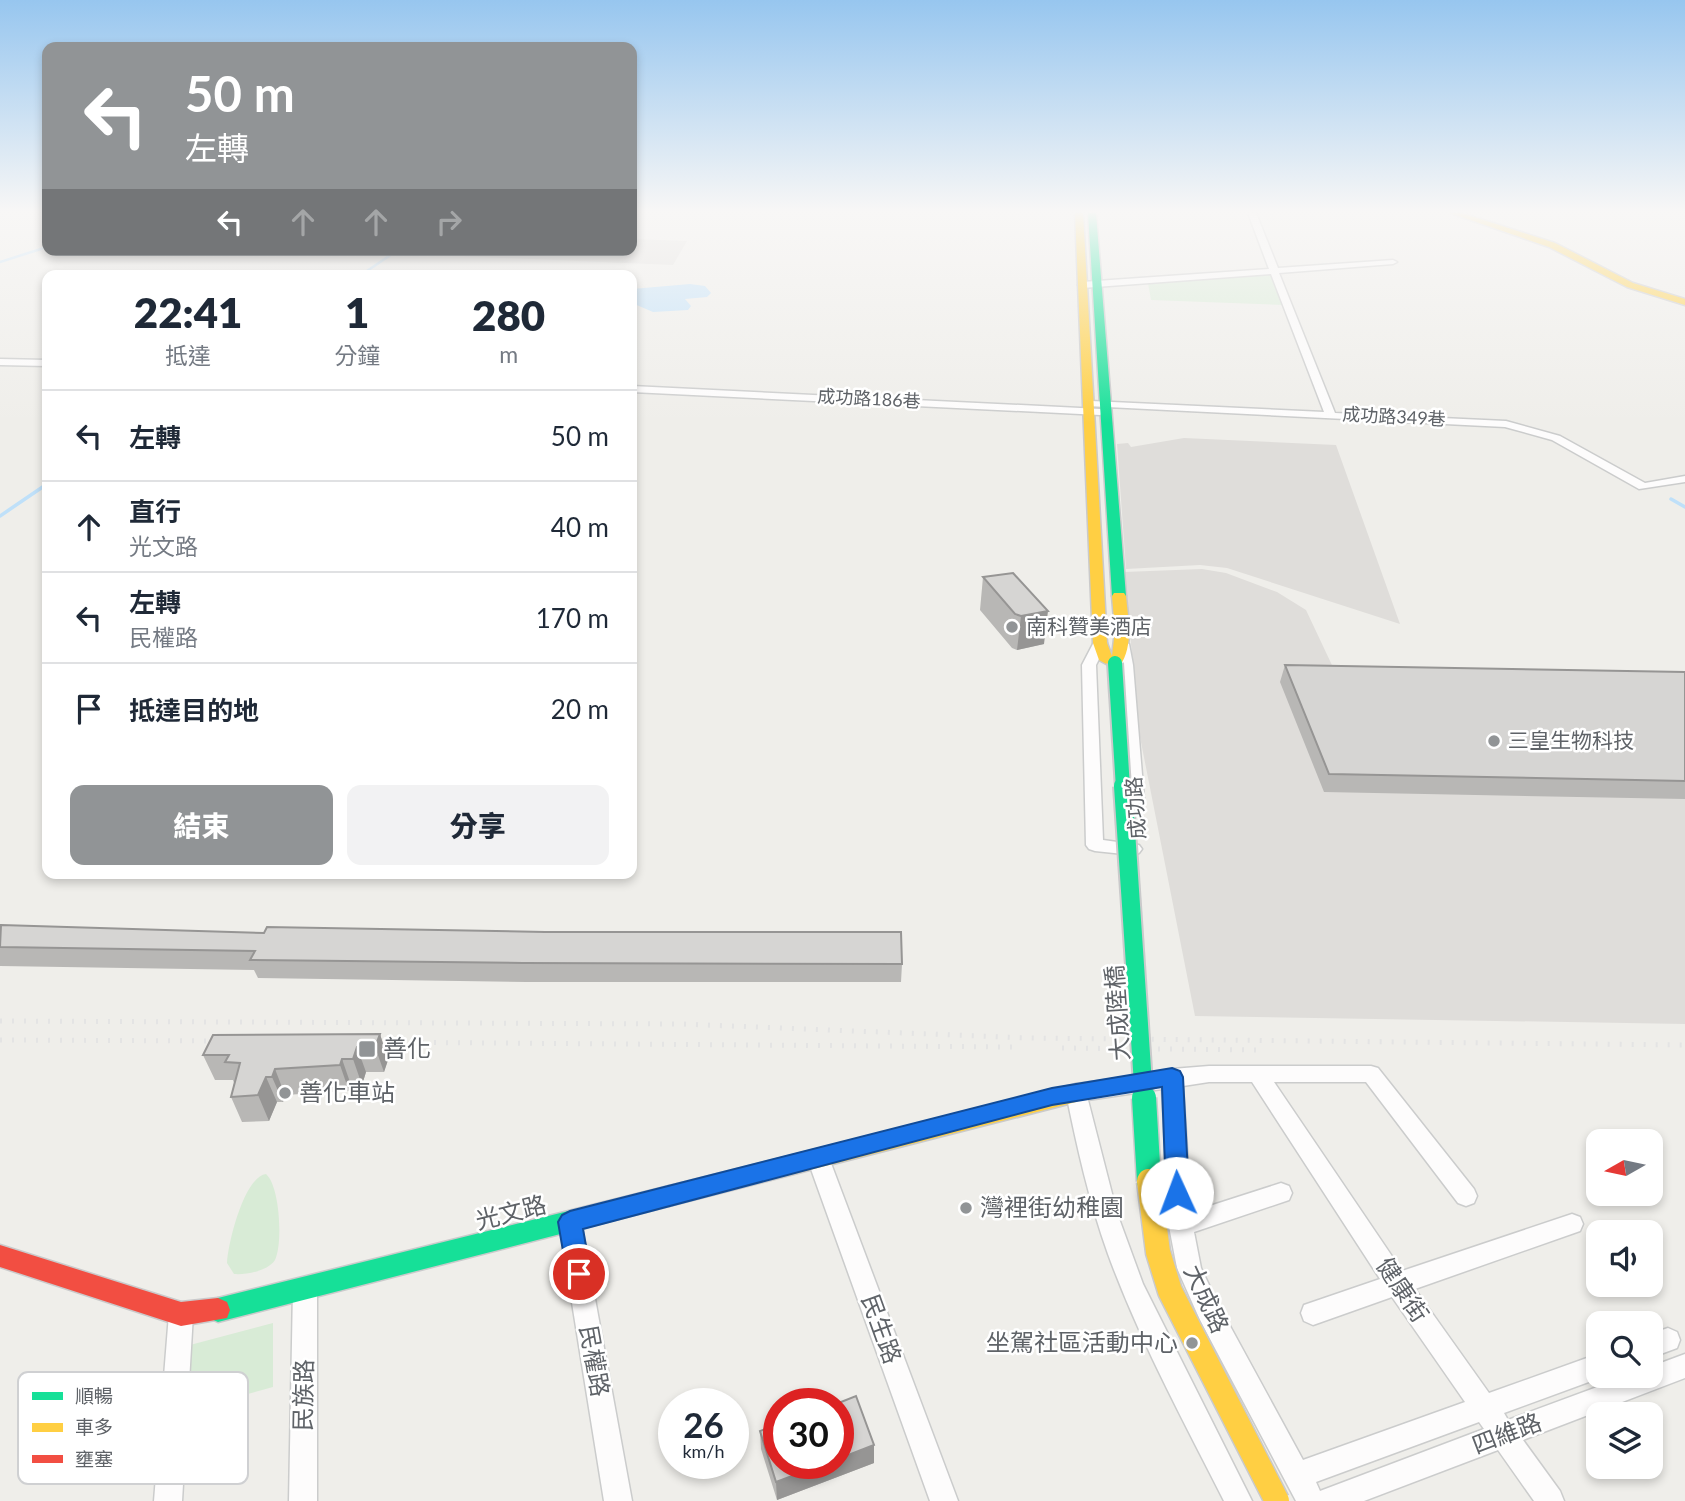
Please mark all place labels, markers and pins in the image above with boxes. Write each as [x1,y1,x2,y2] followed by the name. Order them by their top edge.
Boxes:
[1026,613,1152,638] place label: 南科贊美酒店
[1004,619,1020,635] marker: 南科贊美酒店
[1508,727,1634,752] place label: 三皇生物科技
[1486,733,1502,749] marker: 三皇生物科技
[383,1033,431,1062] place label: 善化
[357,1039,377,1059] marker: 善化
[299,1077,395,1106] place label: 善化車站
[277,1085,293,1101] marker: 善化車站
[980,1192,1124,1221] place label: 灣裡街幼稚園
[958,1200,974,1216] marker: 灣裡街幼稚園
[549,1244,609,1304] pin
[986,1327,1178,1356] place label: 坐駕社區活動中心
[1184,1335,1200,1351] marker: 坐駕社區活動中心

